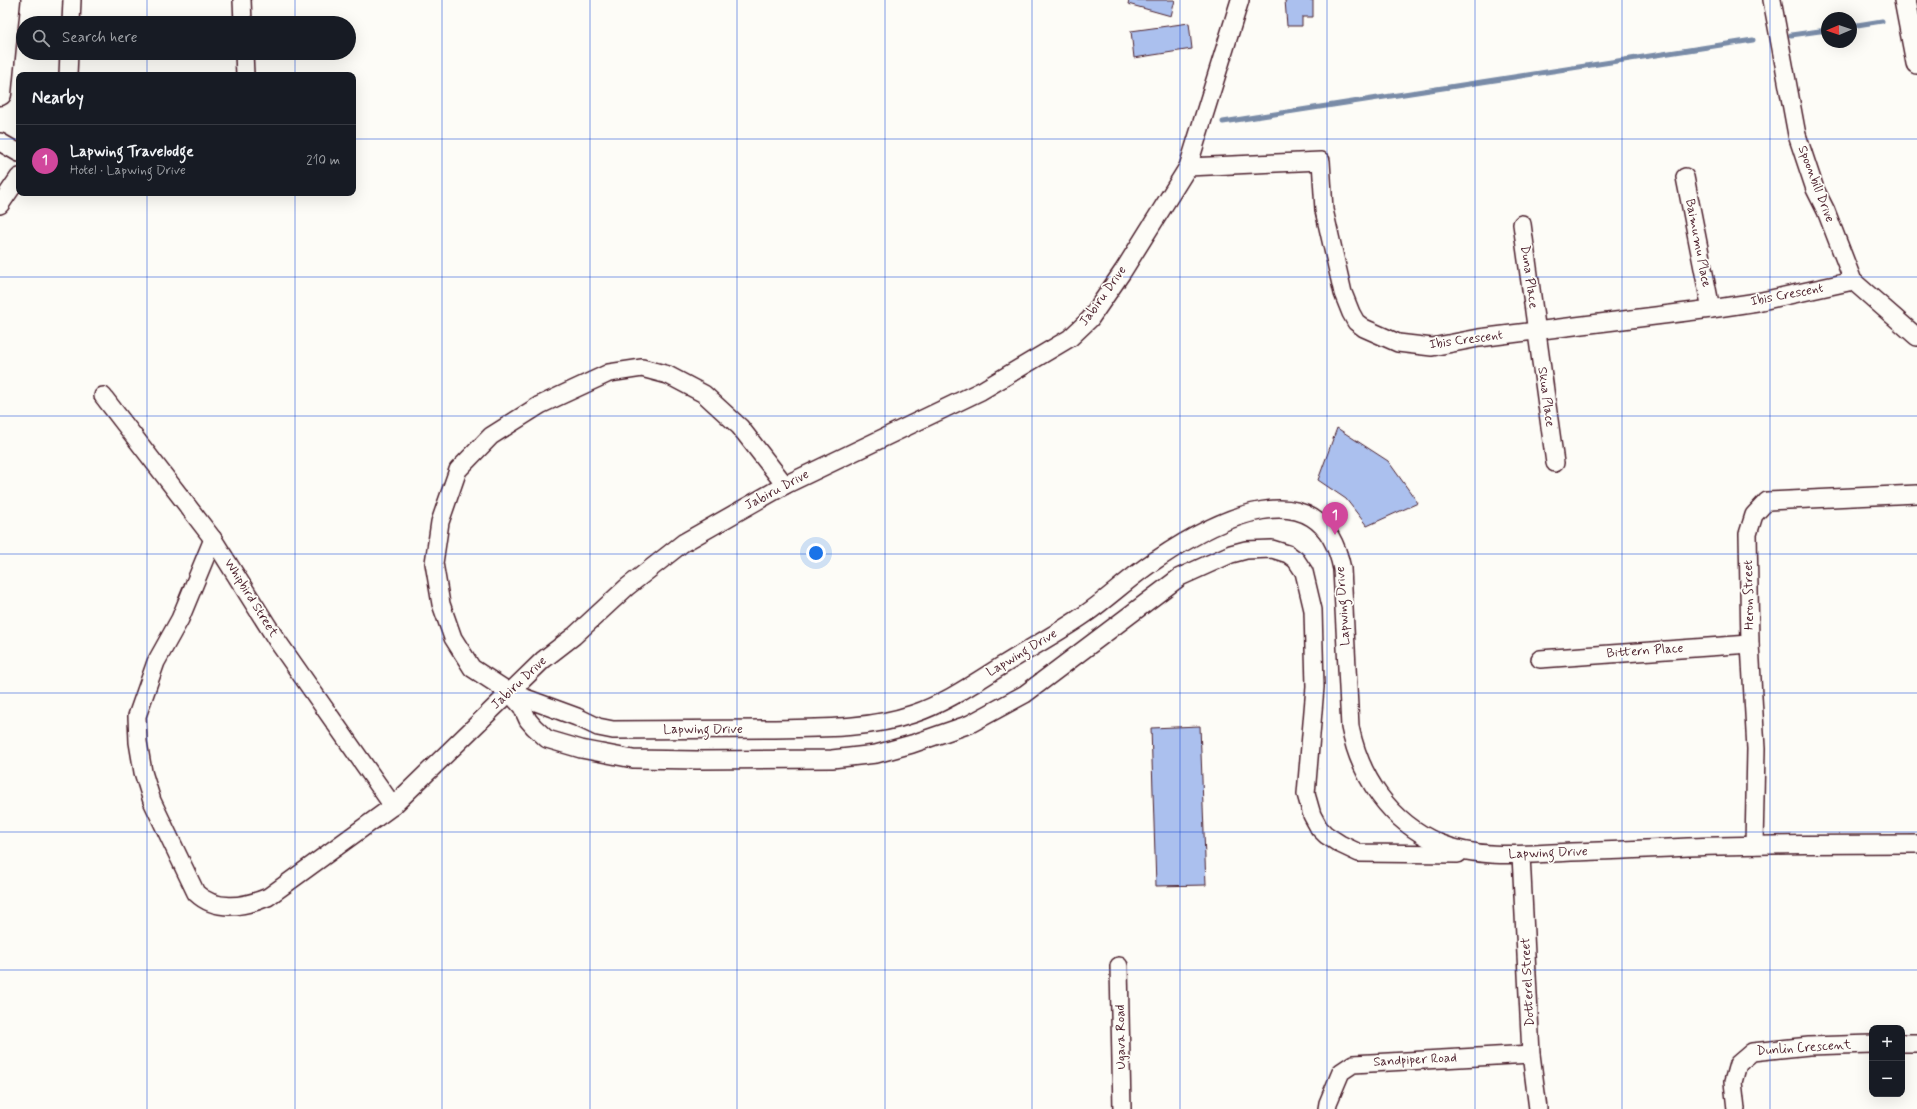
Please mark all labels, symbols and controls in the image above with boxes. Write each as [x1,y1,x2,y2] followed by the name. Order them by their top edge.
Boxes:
[1821,12,1857,48] north arrow
[16,16,356,60] search box
[30,27,52,49] icon: search
[62,28,138,48] text: Search here
[32,87,84,109] text: Nearby
[70,142,194,162] text: Lapwing Travelodge
[1794,143,1838,225] street label: Spoonbill Drive
[42,152,48,169] text: 1
[306,152,340,169] text: 210 m
[70,162,186,179] text: Hotel · Lapwing Drive
[1681,197,1715,289] street label: Baimumu Place
[1516,244,1542,310] street label: Duna Place
[1075,262,1131,329] street label: Jabiru Drive
[1749,280,1825,310] street label: Ibis Crescent
[1428,326,1504,354] street label: Ibis Crescent
[1533,366,1559,428] street label: Skua Place
[742,466,812,514] street label: Jabiru Drive
[1322,502,1348,535] pin: 1
[806,543,826,563] your location
[220,556,282,641] street label: Whipbird Street
[1740,560,1758,630] street label: Heron Street
[1332,565,1356,646] street label: Lapwing Drive
[984,625,1062,682] street label: Lapwing Drive
[1606,640,1684,662] street label: Bittern Place
[488,653,551,713] street label: Jabiru Drive
[663,721,743,740] street label: Lapwing Drive
[1508,843,1588,865] street label: Lapwing Drive
[1517,937,1539,1027] street label: Dotterel Street
[1112,1004,1130,1070] street label: Ugava Road
[1869,1025,1905,1097] map controls
[1869,1025,1905,1061] button: +
[1756,1036,1852,1060] street label: Dunlin Crescent
[1373,1049,1457,1071] street label: Sandpiper Road
[1869,1061,1905,1097] button: −

